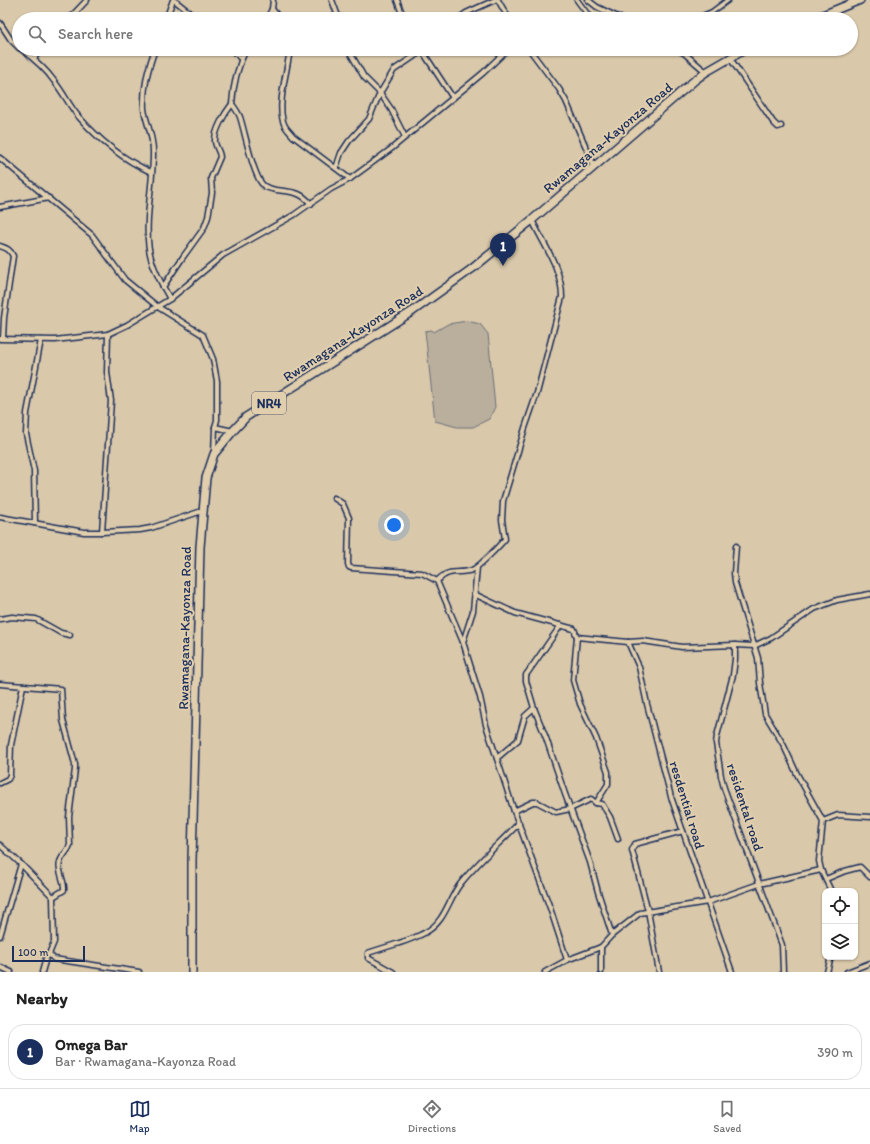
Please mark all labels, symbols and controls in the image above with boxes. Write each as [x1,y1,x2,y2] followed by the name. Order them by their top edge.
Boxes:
[12,12,858,56] search box
[26,23,48,45] icon: search
[58,25,133,43] text: Search here
[540,79,676,197] street label: Rwamagana-Kayonza Road
[490,233,516,266] pin: 1
[280,282,427,386] street label: Rwamagana-Kayonza Road
[252,392,286,414] road number: NR4
[384,515,404,535] your location
[175,546,195,710] street label: Rwamagana-Kayonza Road
[666,759,709,852] street label: resdential road
[723,761,767,854] street label: residental road
[822,888,858,960] map controls
[822,888,858,924] button: locate
[822,924,858,960] button: layers
[12,944,85,963] scale bar
[18,946,48,959] text: 100 m
[16,988,68,1008] text: Nearby
[55,1036,127,1054] text: Omega Bar
[27,1045,33,1060] text: 1
[817,1045,853,1060] text: 390 m
[55,1054,236,1069] text: Bar · Rwamagana-Kayonza Road
[129,1098,151,1135] tab: Map
[408,1098,456,1135] tab: Directions
[713,1098,741,1135] tab: Saved

